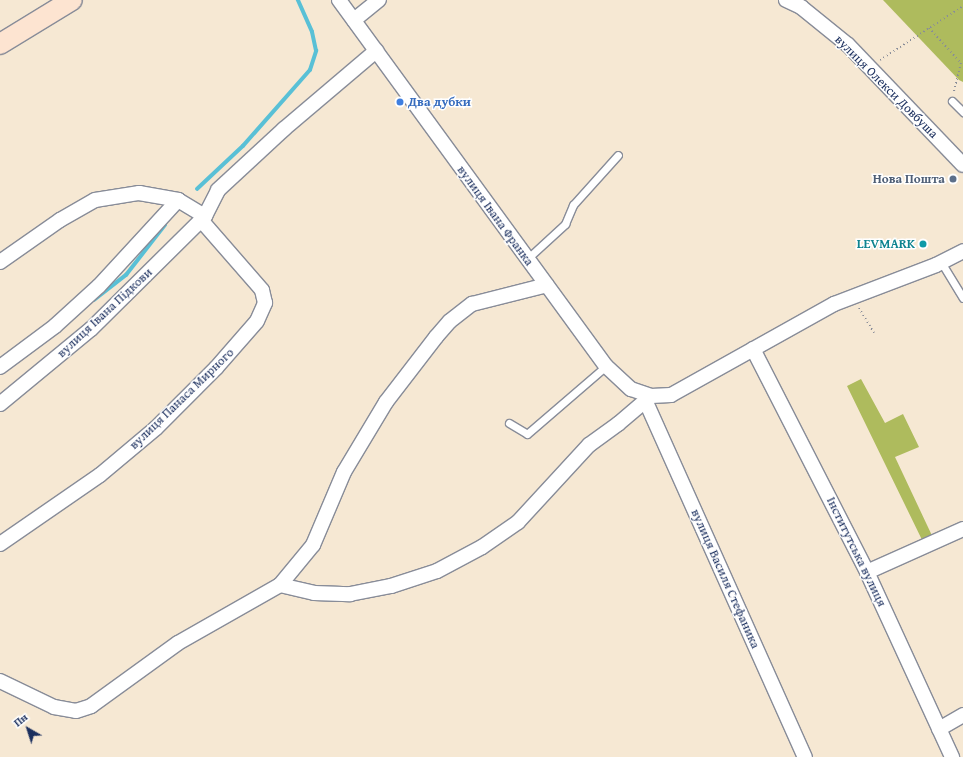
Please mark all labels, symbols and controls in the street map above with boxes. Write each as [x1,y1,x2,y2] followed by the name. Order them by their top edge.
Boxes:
[831,32,941,142] street label: вулиця Олекси Довбуша
[408,94,471,110] place label: Два дубки
[395,97,405,107] marker: Два дубки
[453,163,537,269] street label: вулиця Івана Франка
[873,171,945,187] place label: Нова Пошта
[948,174,958,184] marker: Нова Пошта
[857,236,915,252] place label: LEVMARK
[918,239,928,249] marker: LEVMARK
[54,265,156,361] street label: вулиця Івана Підкови
[127,345,237,453] street label: вулиця Панаса Мирного
[823,495,889,609] street label: Інститутська вулиця
[687,507,763,651] street label: вулиця Василя Стефаника
[8,709,48,749] north arrow
[10,709,31,730] text: Пн

